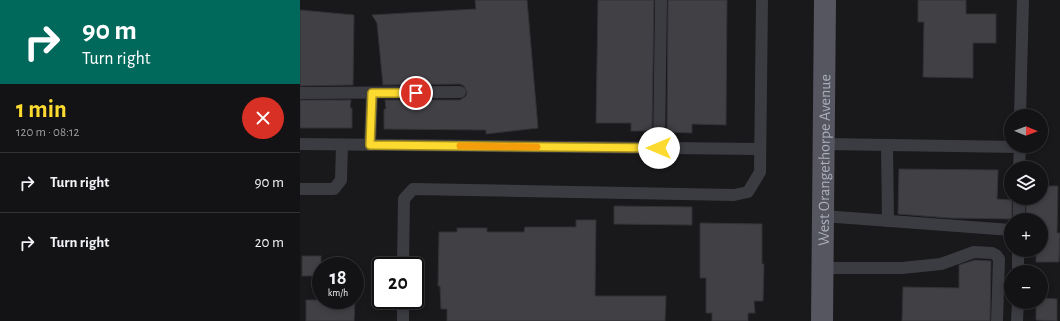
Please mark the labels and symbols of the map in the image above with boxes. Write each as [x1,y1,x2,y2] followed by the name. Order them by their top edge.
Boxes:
[816,74,833,246] street label: West Orangethorpe Avenue
[399,76,433,110] pin
[1004,109,1048,153] north arrow
[638,127,680,169] position arrow
[372,257,424,309] speed limit sign: 20

